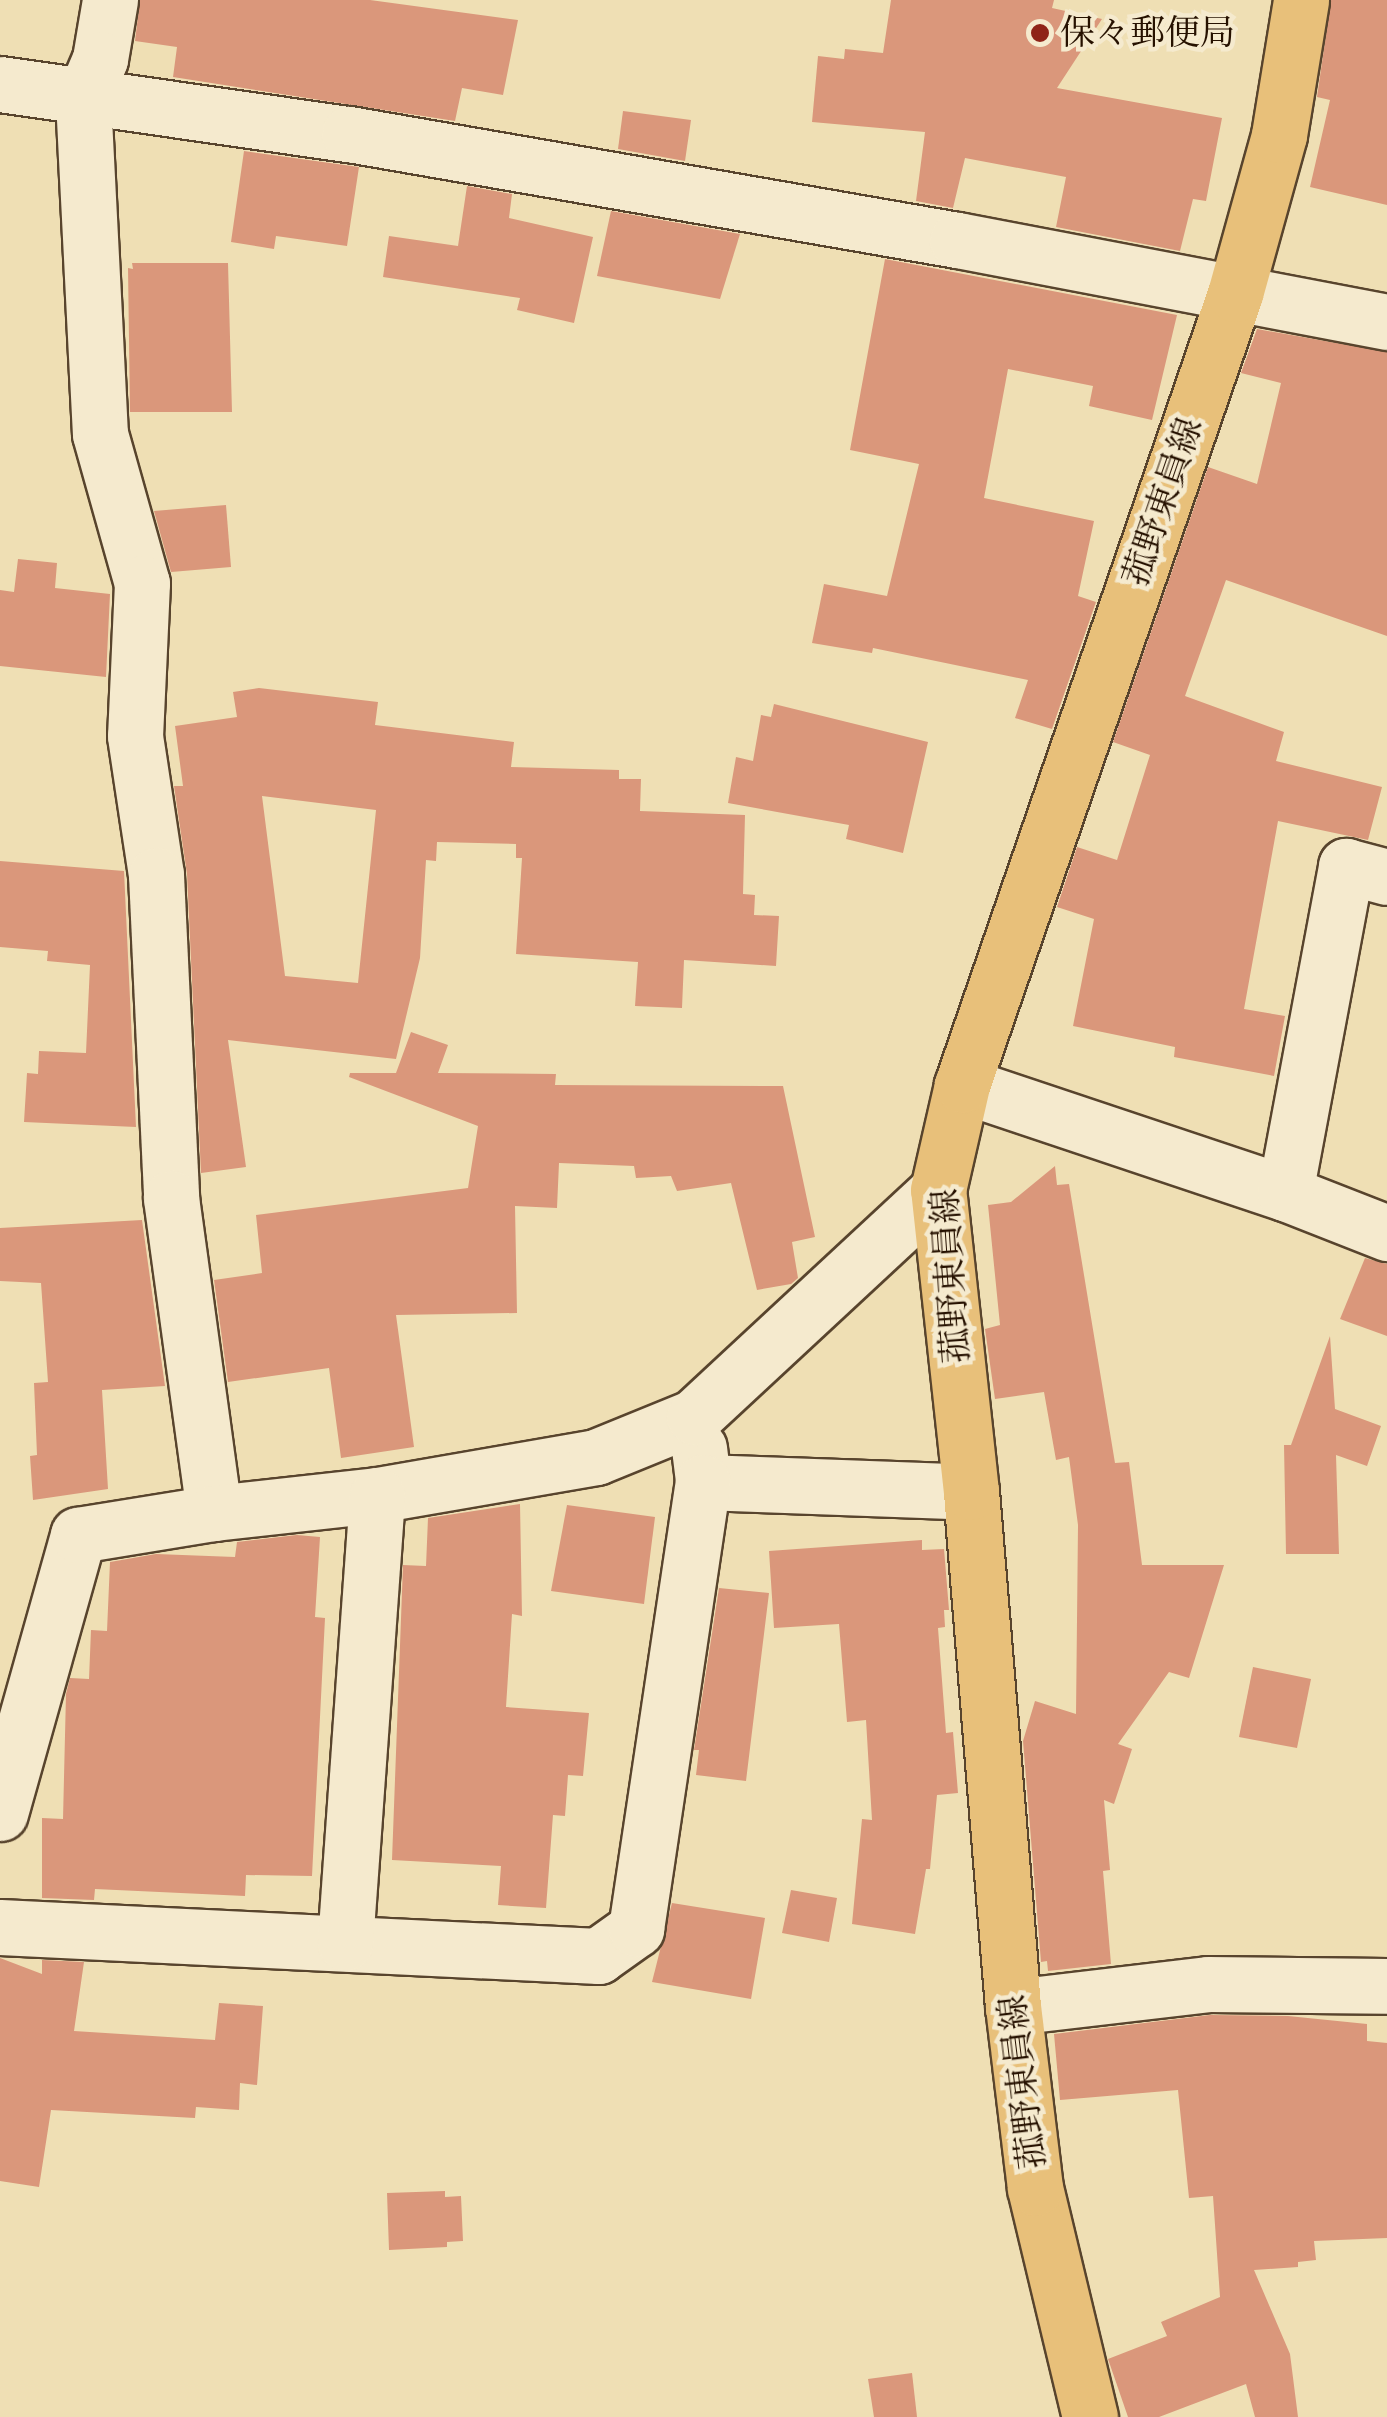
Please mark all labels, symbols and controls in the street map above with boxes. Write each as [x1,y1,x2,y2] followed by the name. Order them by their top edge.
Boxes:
[1060,12,1235,54] place label: 保々郵便局
[1029,22,1051,44] marker: 保々郵便局
[1115,412,1211,592] street label: 菰野東員線
[924,1187,978,1365] street label: 菰野東員線
[991,1993,1055,2171] street label: 菰野東員線

